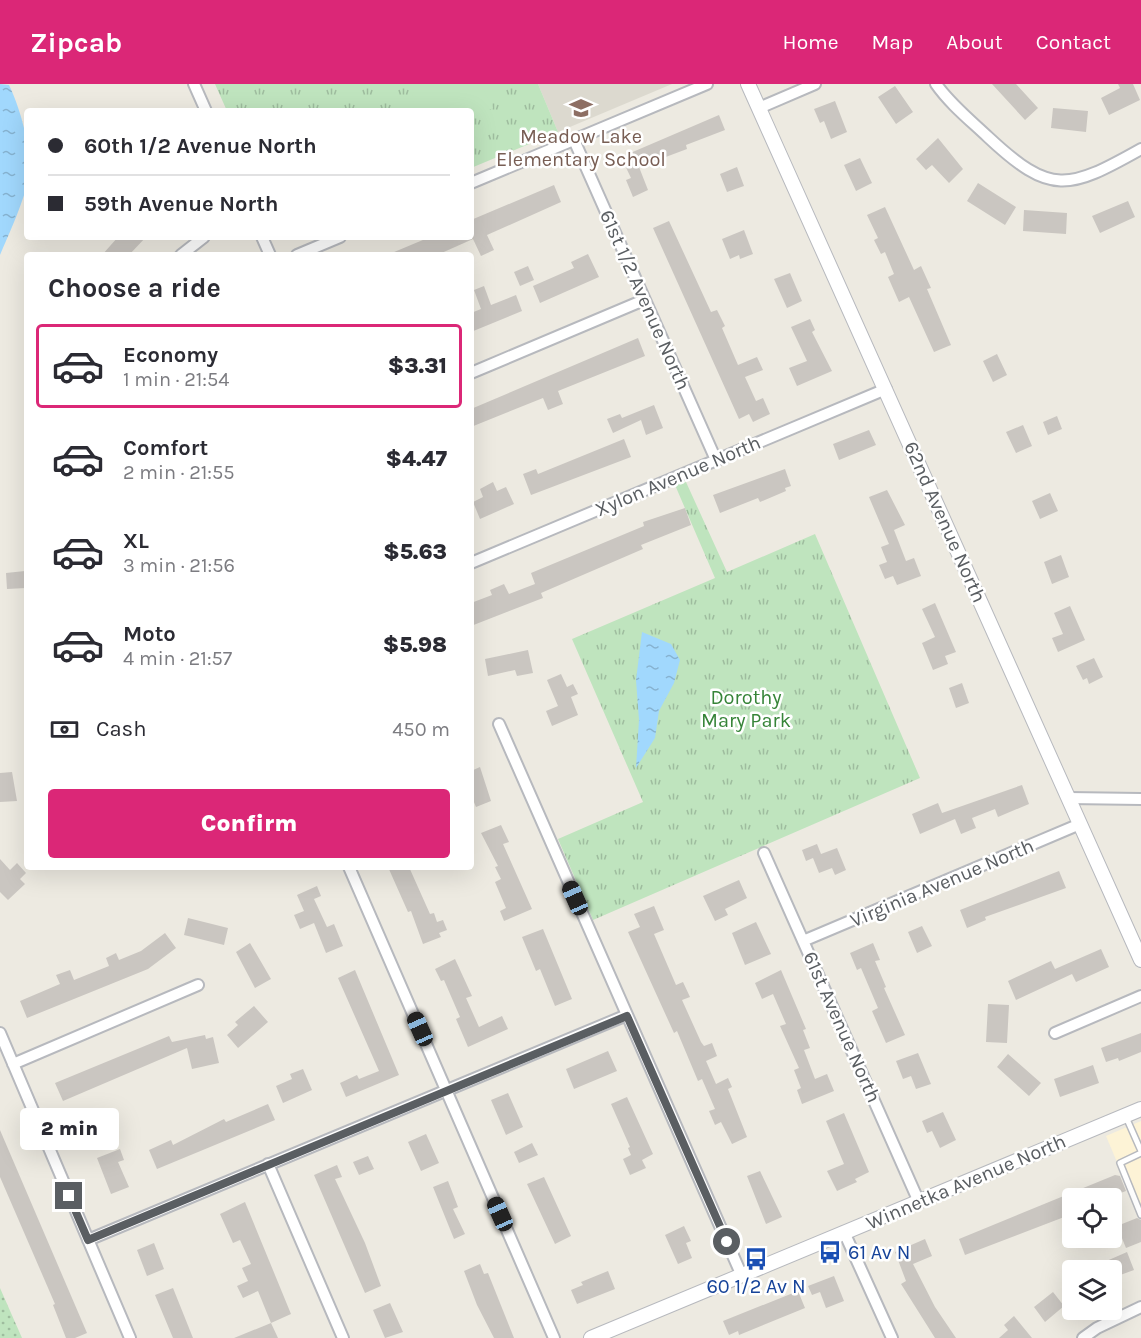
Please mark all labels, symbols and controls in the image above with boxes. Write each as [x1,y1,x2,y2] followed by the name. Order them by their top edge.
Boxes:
[30,26,122,59] text: Zipcab
[783,30,839,54] text: Home
[872,30,913,54] text: Map
[946,30,1003,54] text: About
[1036,30,1111,54] text: Contact
[568,95,594,121] school or university icon: Meadow Lake Elementary School
[496,125,666,171] place label: Meadow Lake Elementary School
[84,133,317,159] text: 60th 1/2 Avenue North
[84,191,279,217] text: 59th Avenue North
[595,207,695,393] street label: 61st 1/2 Avenue North
[48,272,221,304] text: Choose a ride
[51,339,105,393] icon: car
[123,342,218,368] text: Economy
[388,353,447,379] text: $3.31
[123,368,229,391] text: 1 min · 21:54
[592,431,764,521] street label: Xylon Avenue North
[51,432,105,486] icon: car
[123,435,208,461] text: Comfort
[899,438,991,606] street label: 62nd Avenue North
[385,446,447,472] text: $4.47
[123,461,235,484] text: 2 min · 21:55
[51,525,105,579] icon: car
[123,528,149,554] text: XL
[383,539,447,565] text: $5.63
[123,554,235,577] text: 3 min · 21:56
[51,618,105,672] icon: car
[123,621,176,647] text: Moto
[383,632,447,658] text: $5.98
[123,647,232,670] text: 4 min · 21:57
[701,686,791,732] park label: Dorothy Mary Park
[48,713,81,746] icon: cash
[96,716,146,742] text: Cash
[392,718,450,741] text: 450 m
[48,789,450,858] button: Confirm
[847,834,1037,932] street label: Virginia Avenue North
[559,878,591,918] car
[798,948,886,1106] street label: 61st Avenue North
[404,1009,436,1049] car
[20,1109,118,1151] callout: 2 min
[41,1117,98,1140] text: 2 min
[863,1129,1069,1235] street label: Winnetka Avenue North
[55,1182,82,1209] route end
[1062,1188,1122,1320] map controls
[1062,1188,1122,1248] button: locate
[484,1194,516,1234] car
[713,1228,740,1255] route start
[817,1239,843,1265] bus stop icon: 61 Av N
[848,1241,910,1264] place label: 61 Av N
[743,1246,769,1272] bus stop icon: 60 1/2 Av N
[1062,1260,1122,1320] button: layers
[706,1275,806,1298] place label: 60 1/2 Av N

